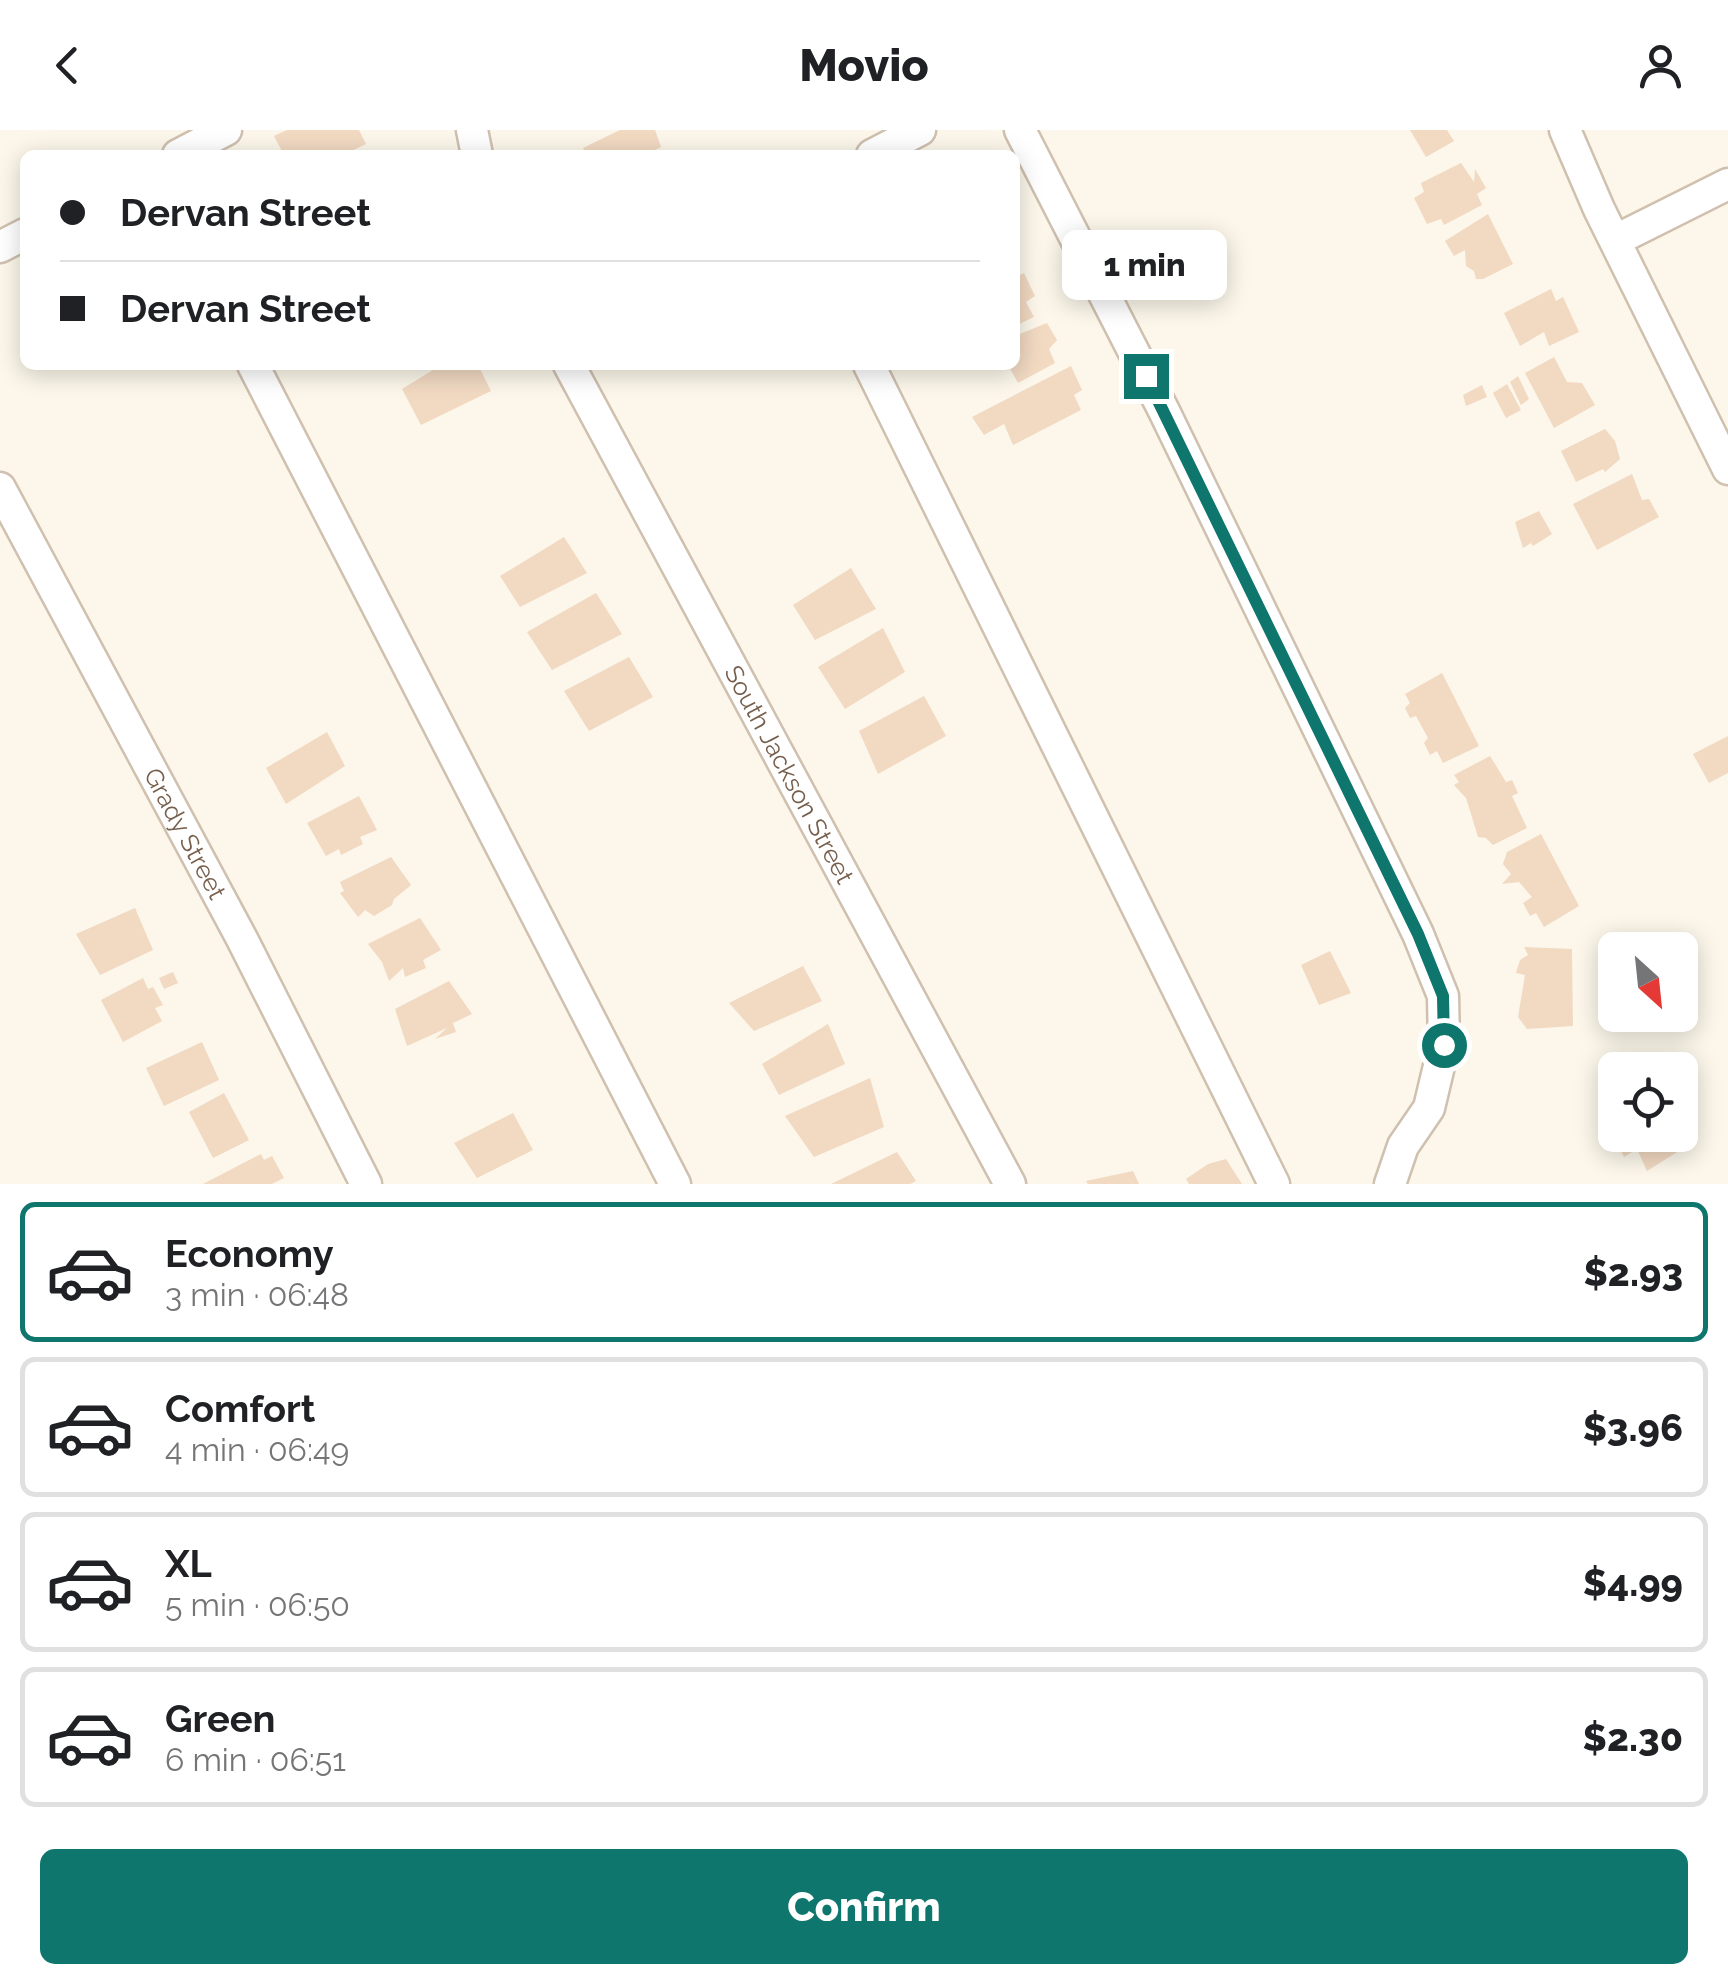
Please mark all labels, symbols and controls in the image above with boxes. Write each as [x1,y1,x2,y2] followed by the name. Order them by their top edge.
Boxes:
[40,38,95,93] icon: back
[1633,38,1688,93] icon: person
[799,39,929,92] text: Movio
[120,190,371,235] text: Dervan Street
[1064,231,1228,301] callout: 1 min
[1103,246,1186,283] text: 1 min
[120,286,371,331] text: Dervan Street
[1124,354,1169,399] route end
[719,660,861,889] street label: South Jackson Street
[138,763,233,905] street label: Grady Street
[1598,932,1698,1032] north arrow
[1598,932,1698,1152] map controls
[1422,1023,1467,1068] route start
[1598,1052,1698,1152] button: locate
[45,1227,135,1317] icon: car
[165,1231,334,1276] text: Economy
[1584,1250,1683,1295] text: $2.93
[165,1276,349,1313] text: 3 min · 06:48
[45,1382,135,1472] icon: car
[165,1386,315,1431] text: Comfort
[1583,1405,1683,1450] text: $3.96
[165,1431,349,1468] text: 4 min · 06:49
[45,1537,135,1627] icon: car
[165,1541,212,1586] text: XL
[1583,1560,1683,1605] text: $4.99
[165,1586,350,1623] text: 5 min · 06:50
[45,1692,135,1782] icon: car
[165,1696,275,1741] text: Green
[1583,1715,1683,1760] text: $2.30
[165,1741,346,1778] text: 6 min · 06:51
[40,1849,1688,1964] button: Confirm

